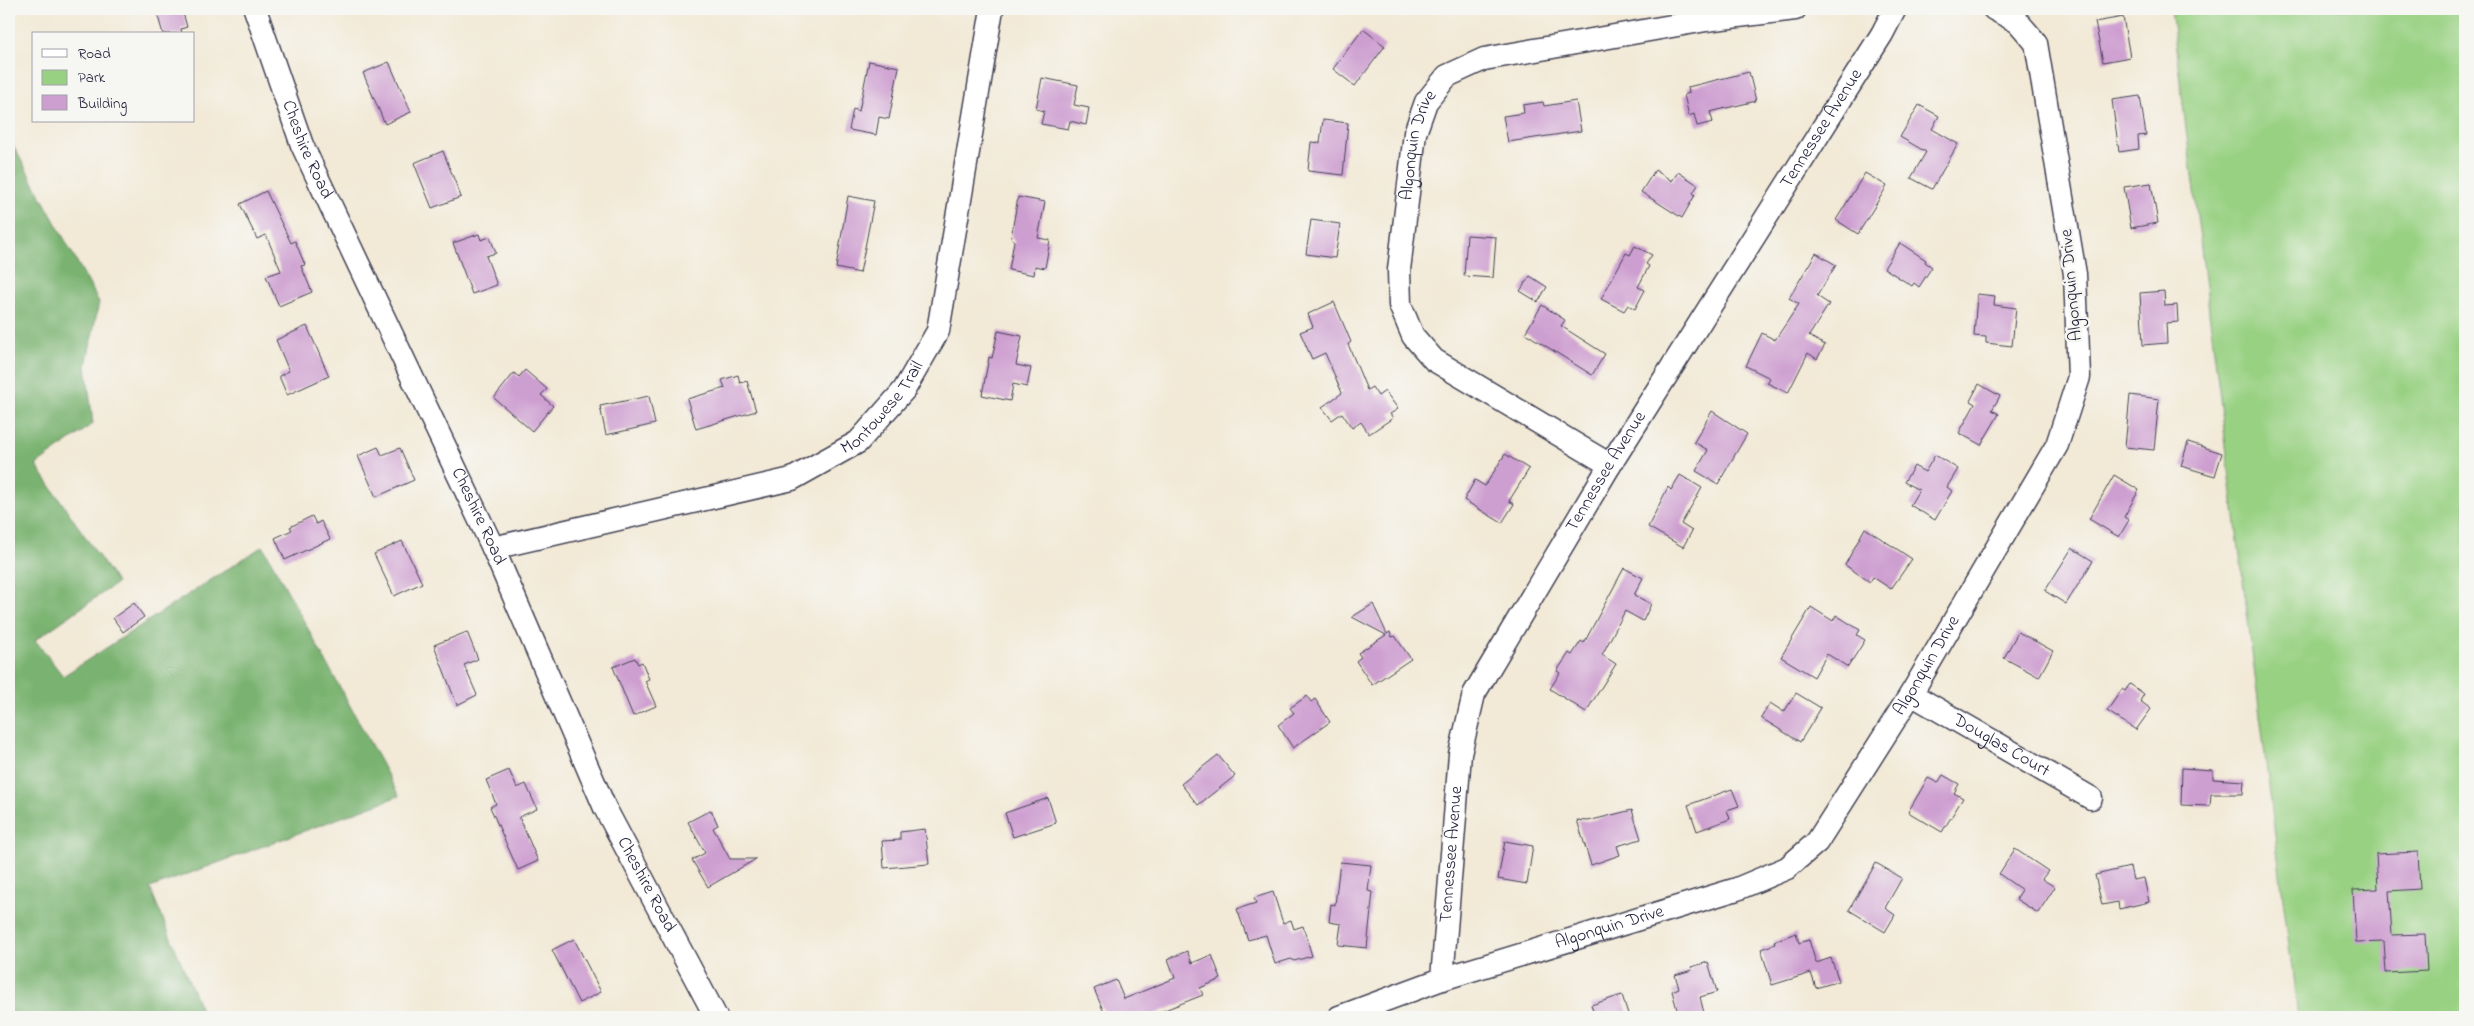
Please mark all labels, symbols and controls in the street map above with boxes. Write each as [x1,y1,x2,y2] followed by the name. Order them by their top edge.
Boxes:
[32,32,195,122] legend
[78,43,111,65] text: Road
[1774,63,1870,194] street label: Tennessee Avenue
[78,67,106,89] text: Park
[1394,84,1444,202] street label: Algonquin Drive
[77,93,127,116] text: Building
[275,97,339,203] street label: Cheshire Road
[2054,227,2091,342] street label: Algonquin Drive
[836,357,931,462] street label: Montowese Trail
[1560,406,1654,537] street label: Tennessee Avenue
[444,464,512,569] street label: Cheshire Road
[1887,610,1968,721] street label: Algonquin Drive
[1947,707,2054,784] street label: Douglas Court
[1434,784,1470,924] street label: Tennessee Avenue
[610,832,682,937] street label: Cheshire Road
[1552,899,1668,957] street label: Algonquin Drive

